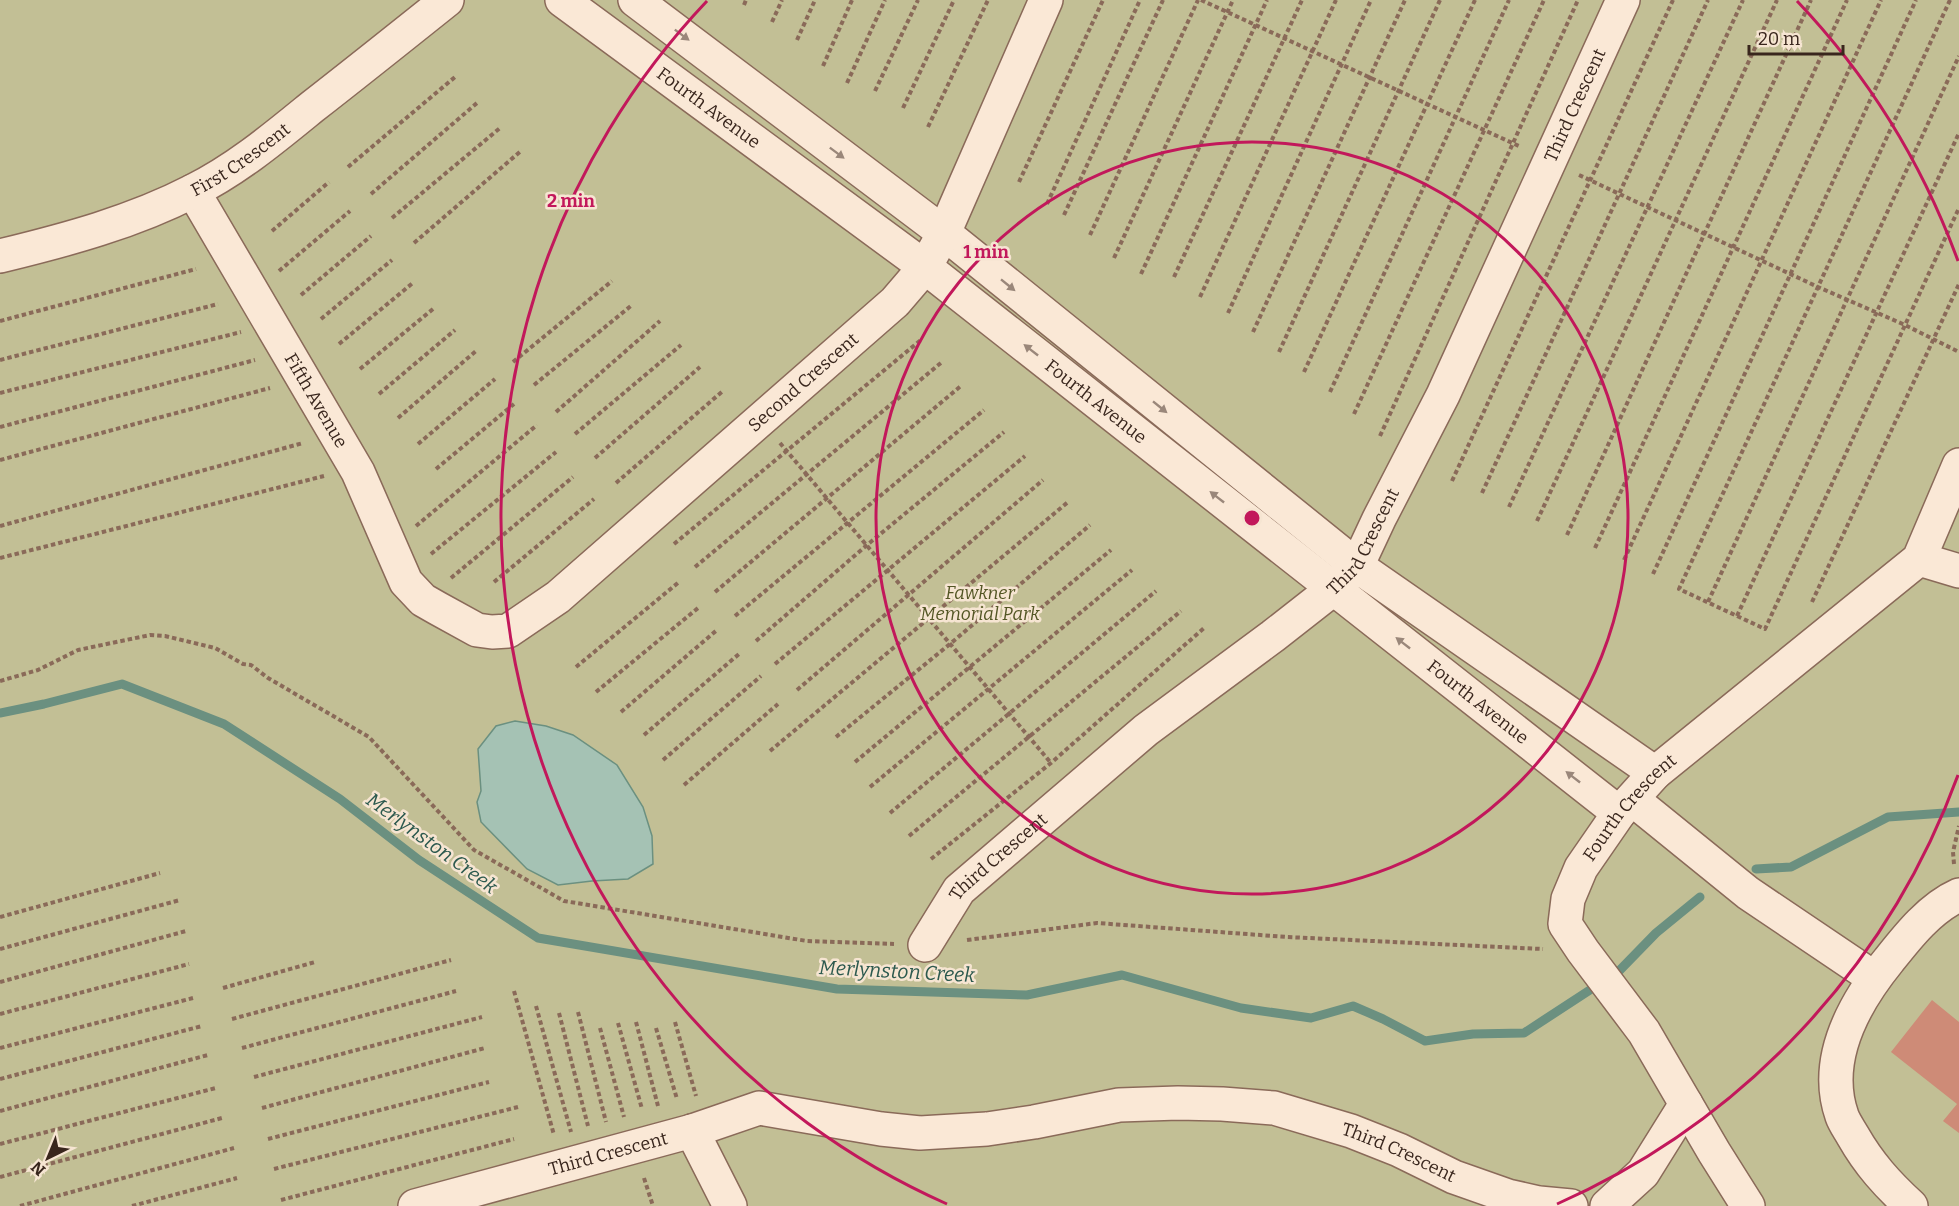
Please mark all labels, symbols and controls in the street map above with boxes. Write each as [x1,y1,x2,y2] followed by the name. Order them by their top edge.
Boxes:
[1749,18,1844,56] scale bar
[1758,28,1800,50] text: 20 m
[674,29,689,41] one-way arrow
[1540,45,1611,166] street label: Third Crescent
[652,62,765,153] street label: Fourth Avenue
[187,118,295,201] street label: First Crescent
[830,146,845,158] one-way arrow
[547,190,595,212] text: 2 min
[963,241,1009,263] text: 1 min
[1000,278,1015,291] one-way arrow
[744,328,863,436] street label: Second Crescent
[1023,345,1038,357] one-way arrow
[280,349,352,452] street label: Fifth Avenue
[1041,355,1151,448] street label: Fourth Avenue
[1152,401,1168,414] one-way arrow
[1322,484,1404,600] street label: Third Crescent
[1209,491,1225,504] one-way arrow
[1242,508,1262,528] centre of rings
[920,582,1040,625] park label: Fawkner Memorial Park
[1395,637,1411,650] one-way arrow
[1423,655,1533,749] street label: Fourth Avenue
[1578,749,1681,865] street label: Fourth Crescent
[1566,771,1581,783] one-way arrow
[362,787,502,899] water label: Merlynston Creek
[944,808,1052,904] street label: Third Crescent
[818,955,976,987] water label: Merlynston Creek
[1339,1118,1460,1187] street label: Third Crescent
[546,1127,671,1180] street label: Third Crescent
[18,1128,78,1188] north arrow
[27,1157,49,1180] text: N

